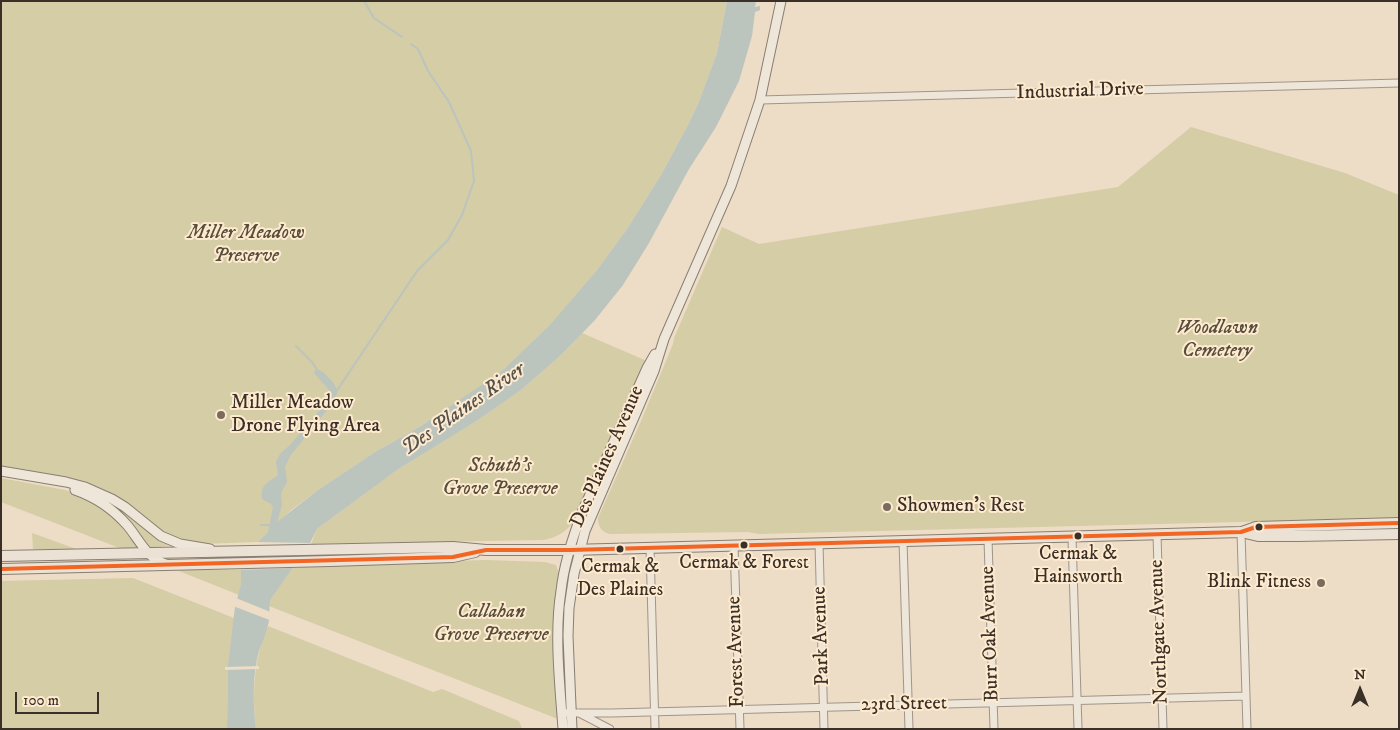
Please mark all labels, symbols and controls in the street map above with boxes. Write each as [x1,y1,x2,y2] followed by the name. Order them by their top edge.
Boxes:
[1016,78,1144,106] street label: Industrial Drive
[187,222,305,269] park label: Miller Meadow Preserve
[1176,317,1258,364] park label: Woodlawn Cemetery
[397,358,531,462] water label: Des Plaines River
[566,382,650,532] street label: Des Plaines Avenue
[231,392,380,439] place label: Miller Meadow Drone Flying Area
[215,409,227,421] marker: Miller Meadow Drone Flying Area
[443,455,557,502] park label: Schuth's Grove Preserve
[897,495,1024,519] place label: Showmen's Rest
[881,501,893,513] marker: Showmen's Rest
[1254,522,1264,532] unlabelled marker
[1073,531,1083,541] marker: Cermak & Hainsworth
[739,540,749,550] marker: Cermak & Forest
[615,544,625,554] marker: Cermak & Des Plaines
[1033,544,1123,588] place label: Cermak & Hainsworth
[679,553,809,575] place label: Cermak & Forest
[577,557,663,601] place label: Cermak & Des Plaines
[1145,559,1175,705] street label: Northgate Avenue
[977,566,1005,702] street label: Burr Oak Avenue
[1207,571,1311,595] place label: Blink Fitness
[1315,577,1327,589] marker: Blink Fitness
[808,586,836,686] street label: Park Avenue
[723,596,751,708] street label: Forest Avenue
[434,601,548,648] park label: Callahan Grove Preserve
[1335,665,1385,715] north arrow
[1354,666,1366,684] text: N
[18,682,101,714] scale bar
[23,691,59,710] text: 100 m
[861,692,947,718] street label: 23rd Street

